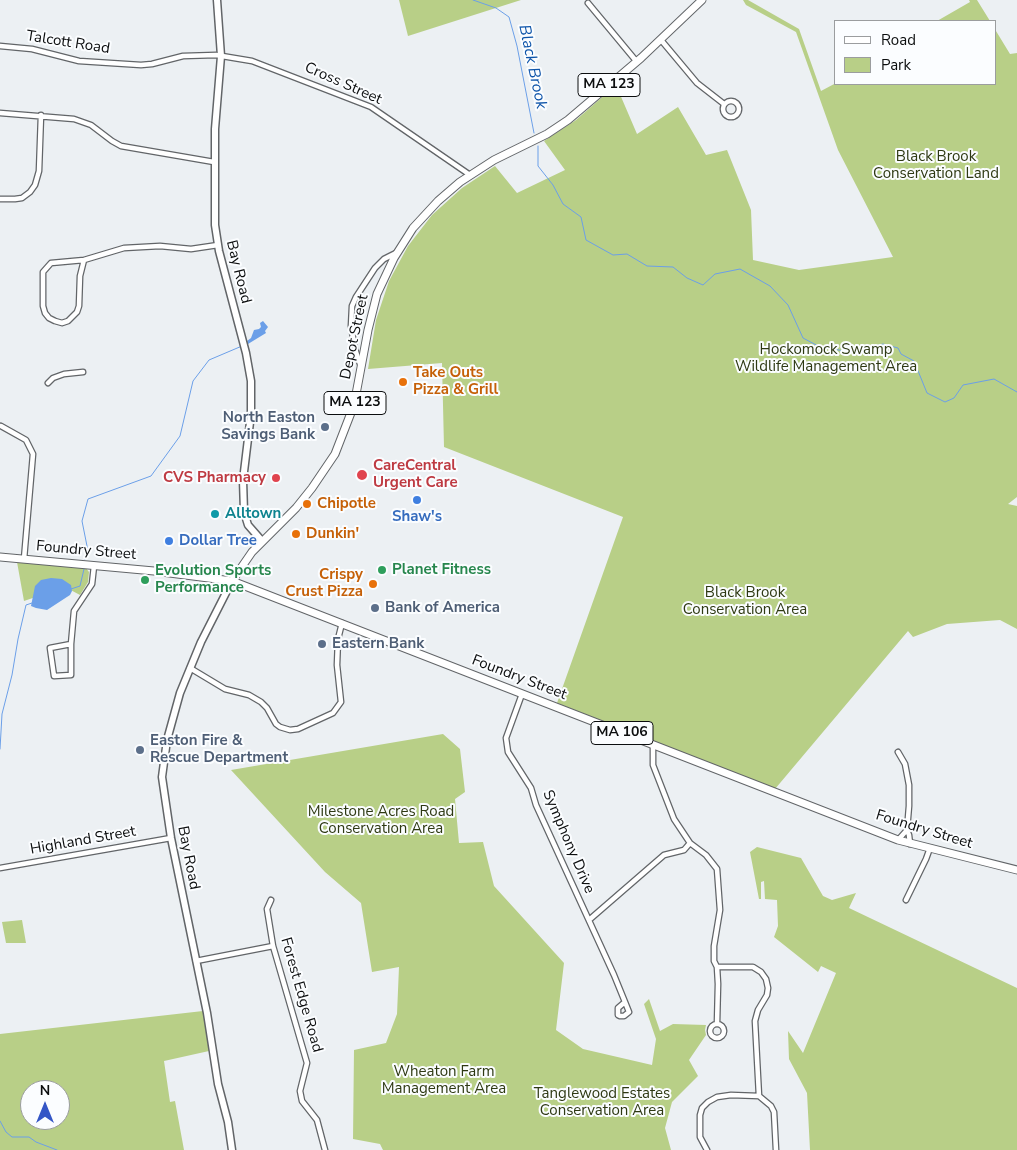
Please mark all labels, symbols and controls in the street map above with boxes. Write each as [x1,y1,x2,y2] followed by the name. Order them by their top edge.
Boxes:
[834,20,997,85] legend
[514,23,550,111] water label: Black Brook
[25,28,111,58] street label: Talcott Road
[881,30,916,50] text: Road
[881,55,911,75] text: Park
[301,59,385,109] street label: Cross Street
[578,74,640,96] road number: MA 123
[873,148,999,183] park label: Black Brook Conservation Land
[221,239,255,305] street label: Bay Road
[337,293,373,381] street label: Depot Street
[735,341,917,376] park label: Hockomock Swamp Wildlife Management Area
[413,364,498,399] place label: Take Outs Pizza & Grill
[397,376,409,388] marker: Take Outs Pizza & Grill
[324,392,386,414] road number: MA 123
[221,409,315,444] place label: North Easton Savings Bank
[319,421,331,433] marker: North Easton Savings Bank
[373,457,458,492] place label: CareCentral Urgent Care
[355,468,369,482] marker: CareCentral Urgent Care
[163,469,266,487] place label: CVS Pharmacy
[270,472,282,484] marker: CVS Pharmacy
[411,494,423,506] marker: Shaw's
[317,495,376,513] place label: Chipotle
[301,498,313,510] marker: Chipotle
[225,505,281,523] place label: Alltown
[209,508,221,520] marker: Alltown
[392,508,442,526] place label: Shaw's
[306,525,359,543] place label: Dunkin'
[290,528,302,540] marker: Dunkin'
[179,532,257,550] place label: Dollar Tree
[163,535,175,547] marker: Dollar Tree
[35,538,137,564] street label: Foundry Street
[392,561,491,579] place label: Planet Fitness
[155,562,271,597] place label: Evolution Sports Performance
[376,564,388,576] marker: Planet Fitness
[285,566,363,601] place label: Crispy Crust Pizza
[139,574,151,586] marker: Evolution Sports Performance
[367,578,379,590] marker: Crispy Crust Pizza
[683,584,807,619] park label: Black Brook Conservation Area
[385,599,500,617] place label: Bank of America
[369,602,381,614] marker: Bank of America
[332,635,424,653] place label: Eastern Bank
[316,638,328,650] marker: Eastern Bank
[469,652,569,704] street label: Foundry Street
[591,721,653,744] road number: MA 106
[150,732,288,767] place label: Easton Fire & Rescue Department
[134,744,146,756] marker: Easton Fire & Rescue Department
[538,787,598,897] street label: Symphony Drive
[308,803,454,838] park label: Milestone Acres Road Conservation Area
[873,807,975,853] street label: Foundry Street
[29,823,137,859] street label: Highland Street
[173,825,203,891] street label: Bay Road
[276,935,326,1055] street label: Forest Edge Road
[382,1063,506,1098] park label: Wheaton Farm Management Area
[20,1080,70,1130] north arrow
[40,1081,50,1100] text: N
[534,1085,670,1120] park label: Tanglewood Estates Conservation Area

